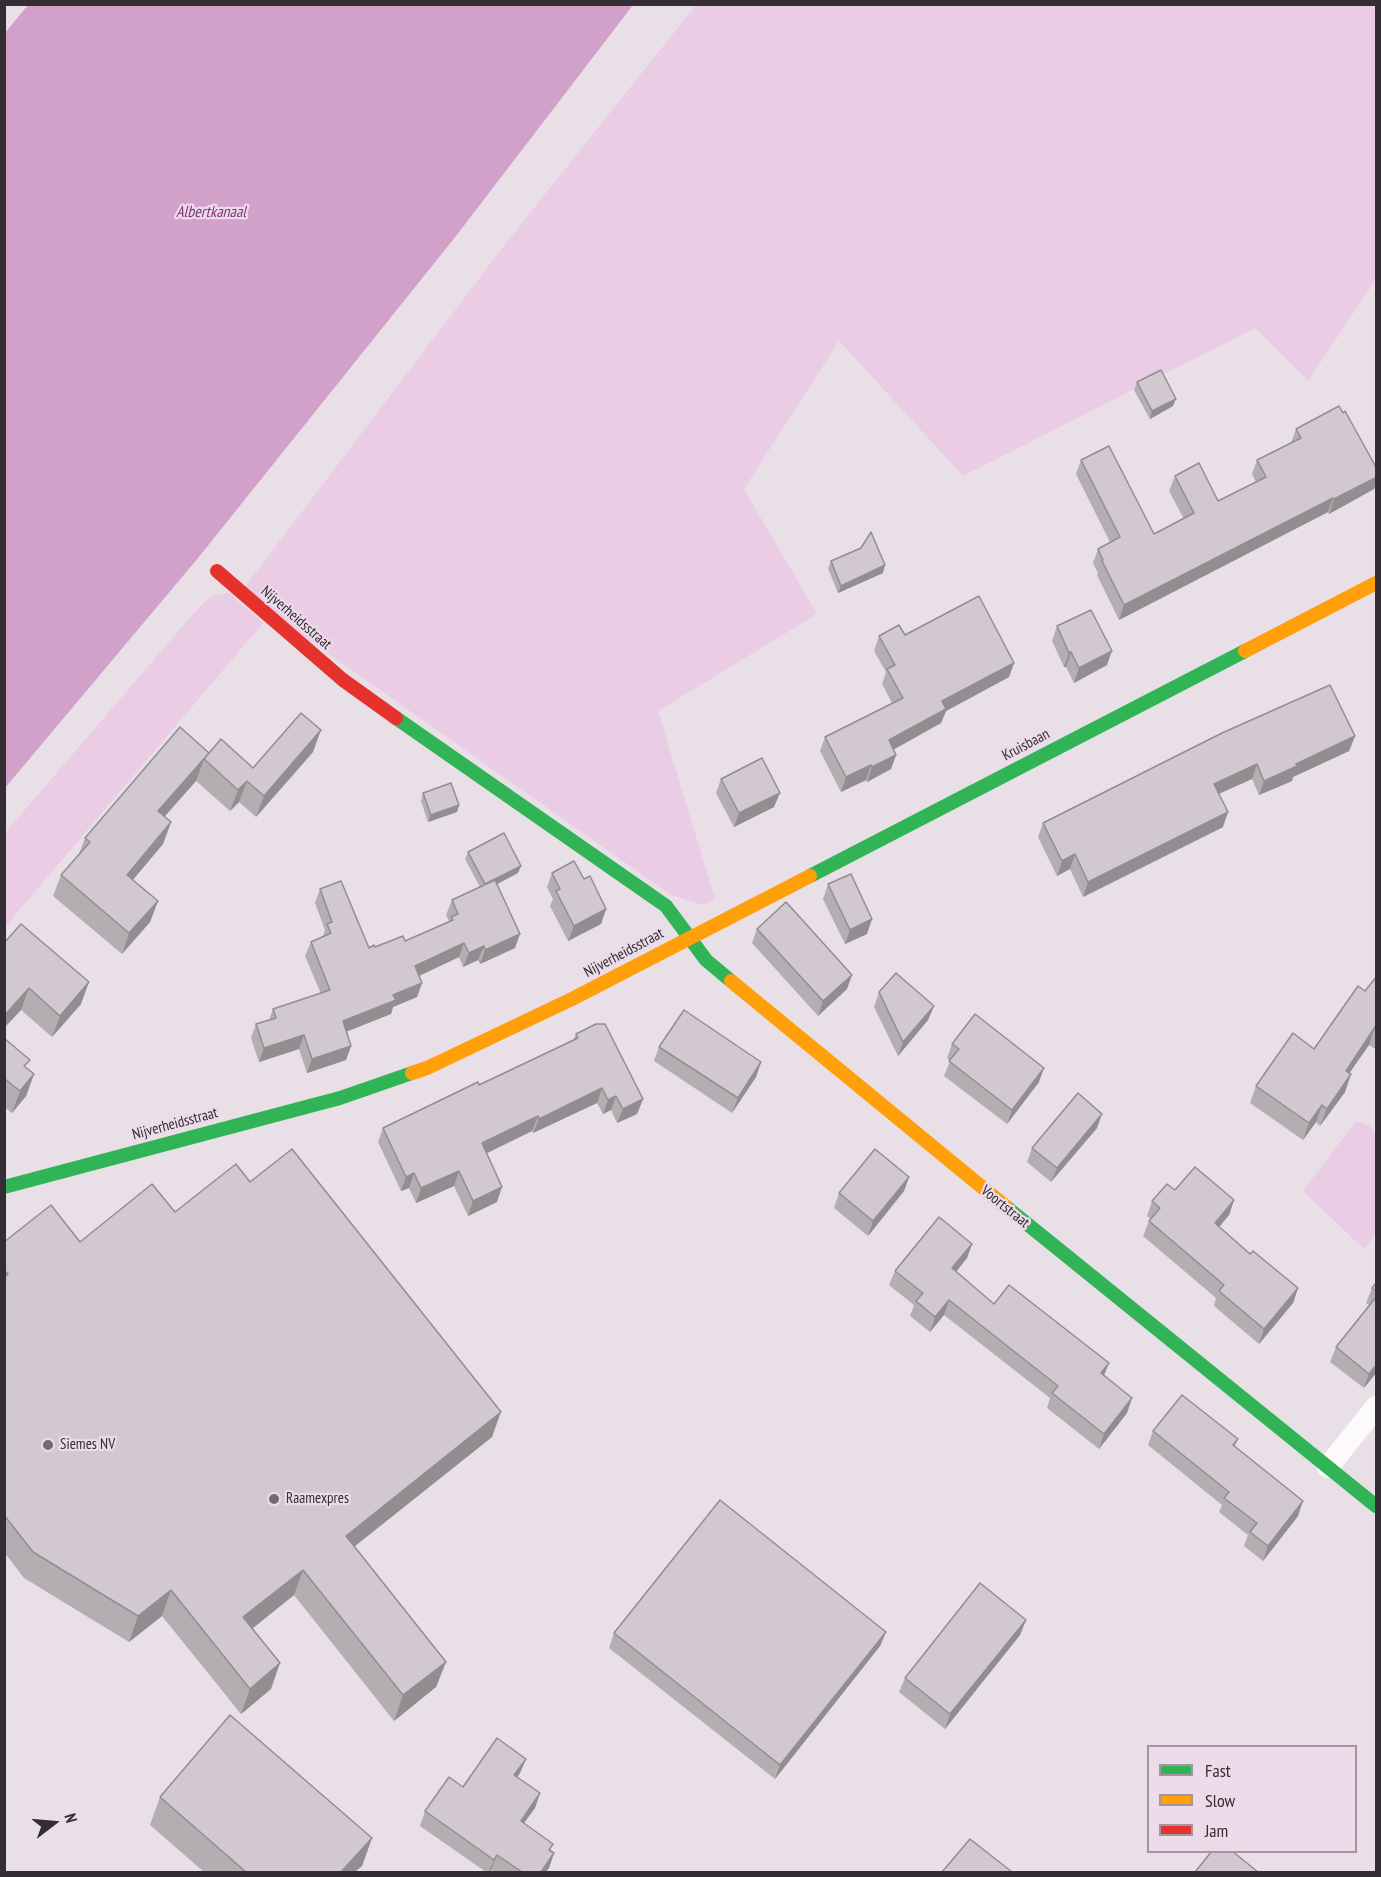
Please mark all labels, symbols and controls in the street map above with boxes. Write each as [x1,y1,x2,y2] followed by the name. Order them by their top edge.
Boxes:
[176,202,246,222] water label: Albertkanaal
[257,582,335,654] street label: Nijverheidsstraat
[999,725,1053,765] street label: Kruisbaan
[581,924,667,982] street label: Nijverheidsstraat
[130,1104,220,1144] street label: Nijverheidsstraat
[977,1182,1033,1232] street label: Voortstraat
[60,1436,115,1454] place label: Siemes NV
[41,1438,55,1452] marker: Siemes NV
[286,1490,349,1508] place label: Raamexpres
[267,1492,281,1506] marker: Raamexpres
[1147,1745,1357,1853] legend
[1205,1759,1231,1782] text: Fast
[1205,1789,1235,1812] text: Slow
[24,1793,84,1853] north arrow
[60,1811,82,1825] text: N
[1205,1819,1228,1842] text: Jam

